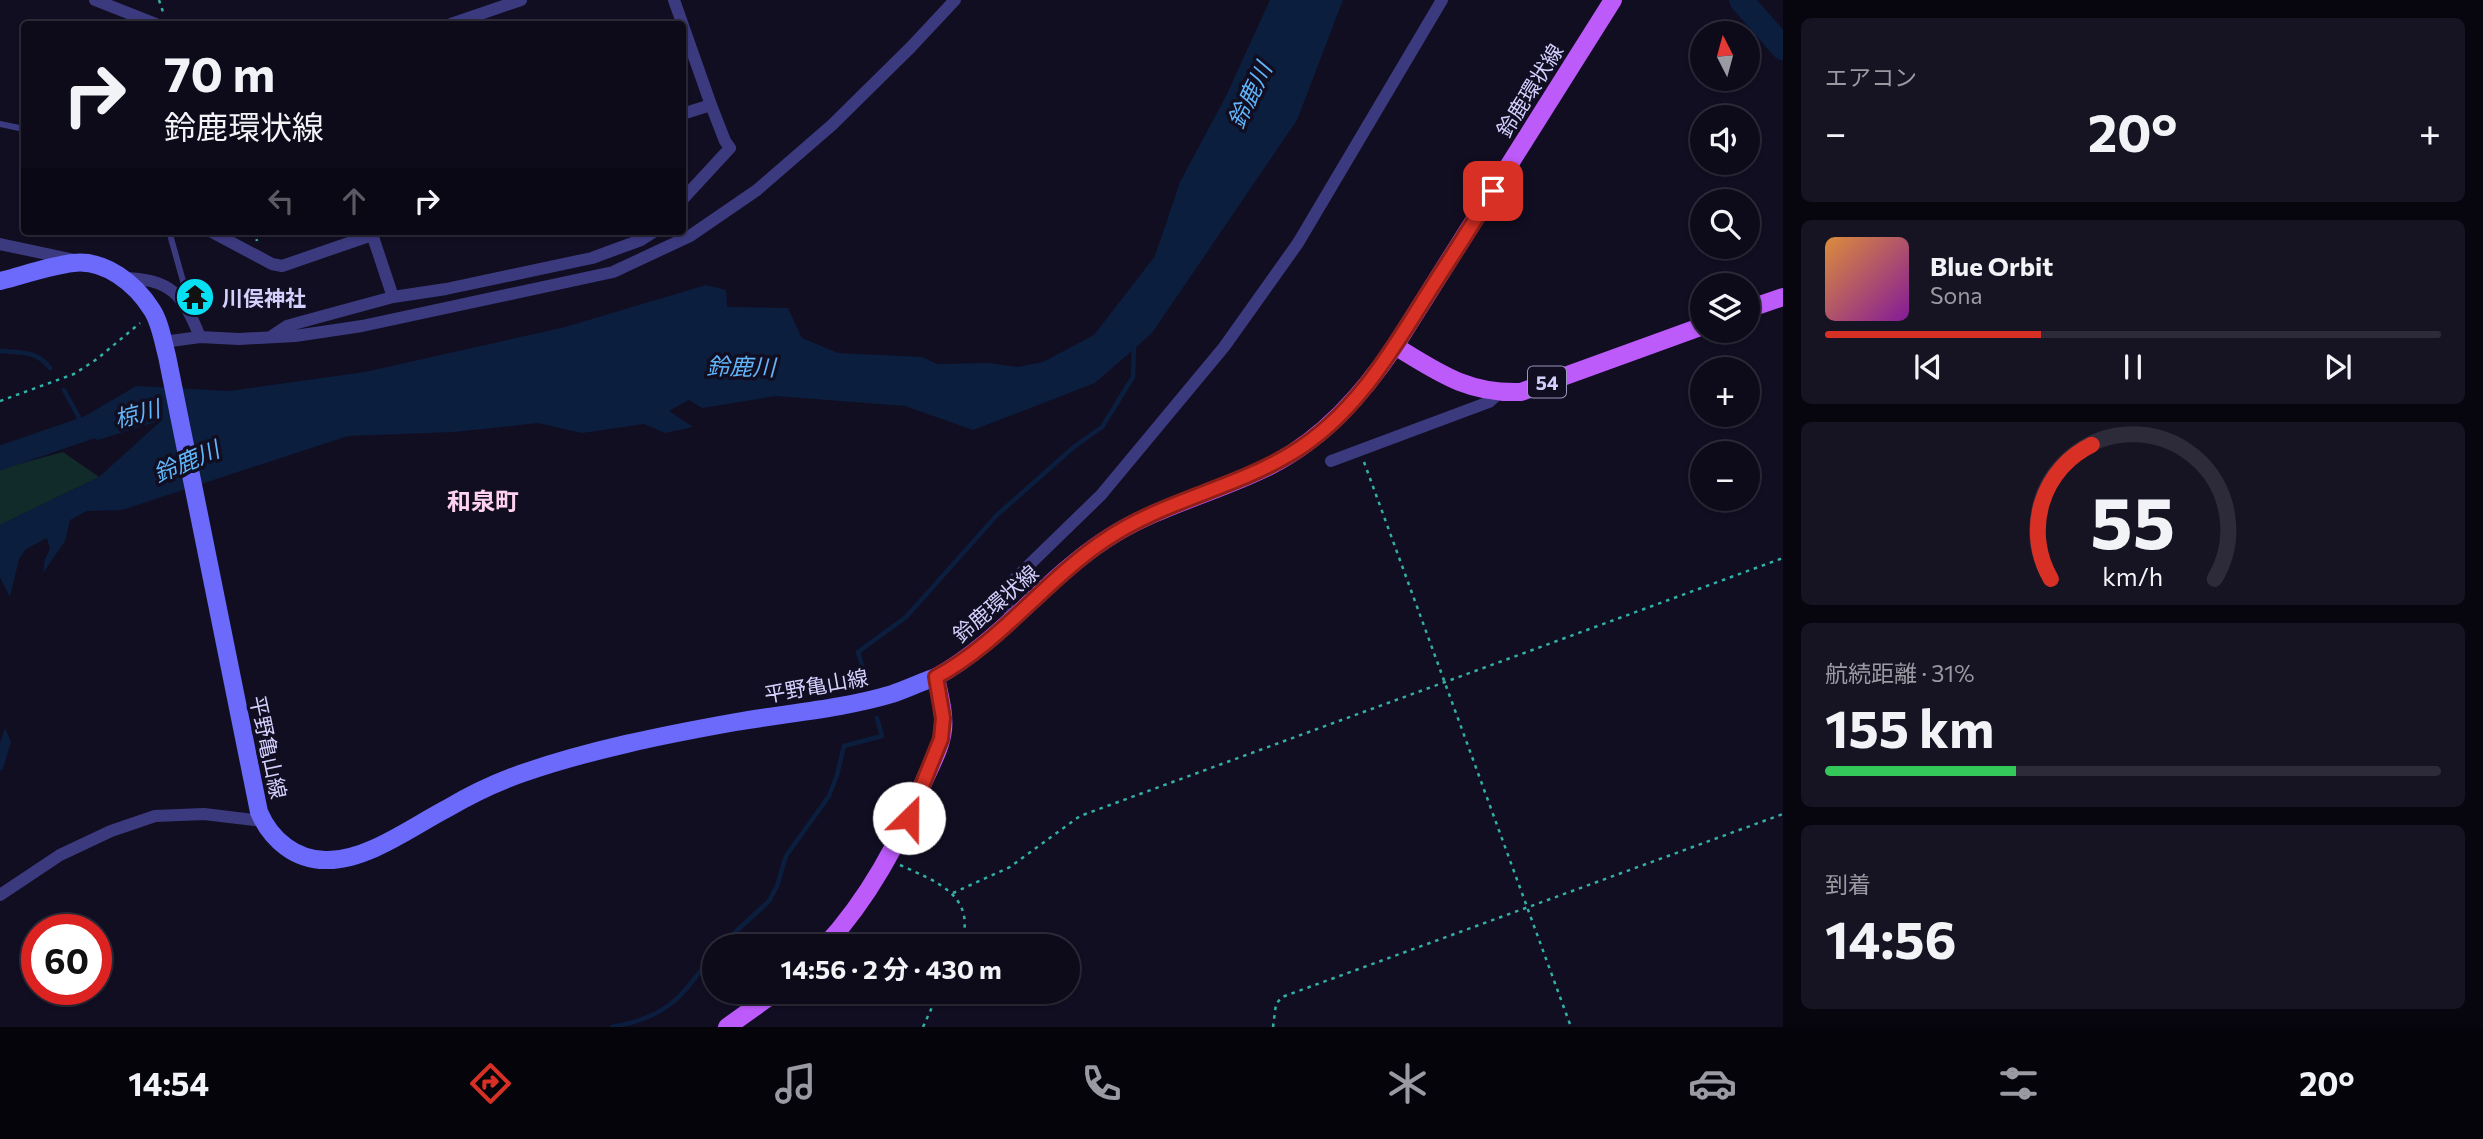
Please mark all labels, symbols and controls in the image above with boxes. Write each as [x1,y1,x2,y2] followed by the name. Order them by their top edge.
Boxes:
[1690,21,1760,91] north arrow
[1690,21,1760,511] map controls
[1491,39,1567,141] street label: 鈴鹿環状線
[164,42,275,102] text: 70 m
[49,49,140,140] icon: right
[1221,55,1278,132] water label: 鈴鹿川
[1825,63,1917,91] text: エアコン
[2088,99,2178,163] text: 20°
[1690,105,1760,175] button: sound
[164,106,324,146] text: 鈴鹿環状線
[1825,108,1847,155] text: −
[2419,108,2441,155] text: +
[1463,161,1523,221] pin
[1474,172,1512,210] icon: arrive
[262,182,300,220] icon: left
[335,182,373,220] icon: ahead
[408,182,446,220] icon: right
[1690,189,1760,259] button: search
[1930,250,2053,281] text: Blue Orbit
[1690,273,1760,343] button: layers
[174,276,216,318] temple icon: 川俣神社
[1930,281,1982,309] text: Sona
[222,285,306,310] place label: 川俣神社
[1909,348,1947,386] icon: previous
[2114,348,2152,386] icon: pause
[2319,348,2357,386] icon: next
[706,351,779,381] water label: 鈴鹿川
[1690,357,1760,427] button: +
[1528,366,1566,398] road number: 54
[111,393,166,432] water label: 椋川
[149,433,226,487] water label: 鈴鹿川
[1690,441,1760,511] button: −
[2091,476,2175,565] text: 55
[447,486,519,515] district label: 和泉町
[947,559,1043,647] street label: 鈴鹿環状線
[2103,561,2163,591] text: km/h
[1825,659,1974,687] text: 航続距離 · 31%
[762,664,870,706] street label: 平野亀山線
[246,693,292,801] street label: 平野亀山線
[1825,695,1994,759] text: 155 km
[872,781,946,855] position arrow
[1825,870,1871,898] text: 到着
[1825,906,1957,970] text: 14:56
[21,914,112,1005] speed limit sign: 60
[780,953,1002,984] text: 14:56 · 2 分 · 430 m
[466,1059,515,1108] icon: directions
[771,1059,820,1108] icon: music
[1077,1059,1126,1108] icon: phone
[1383,1059,1432,1108] icon: climate
[1688,1059,1737,1108] icon: car
[1994,1059,2043,1108] icon: filters
[128,1063,209,1103] text: 14:54
[2299,1063,2355,1103] text: 20°

